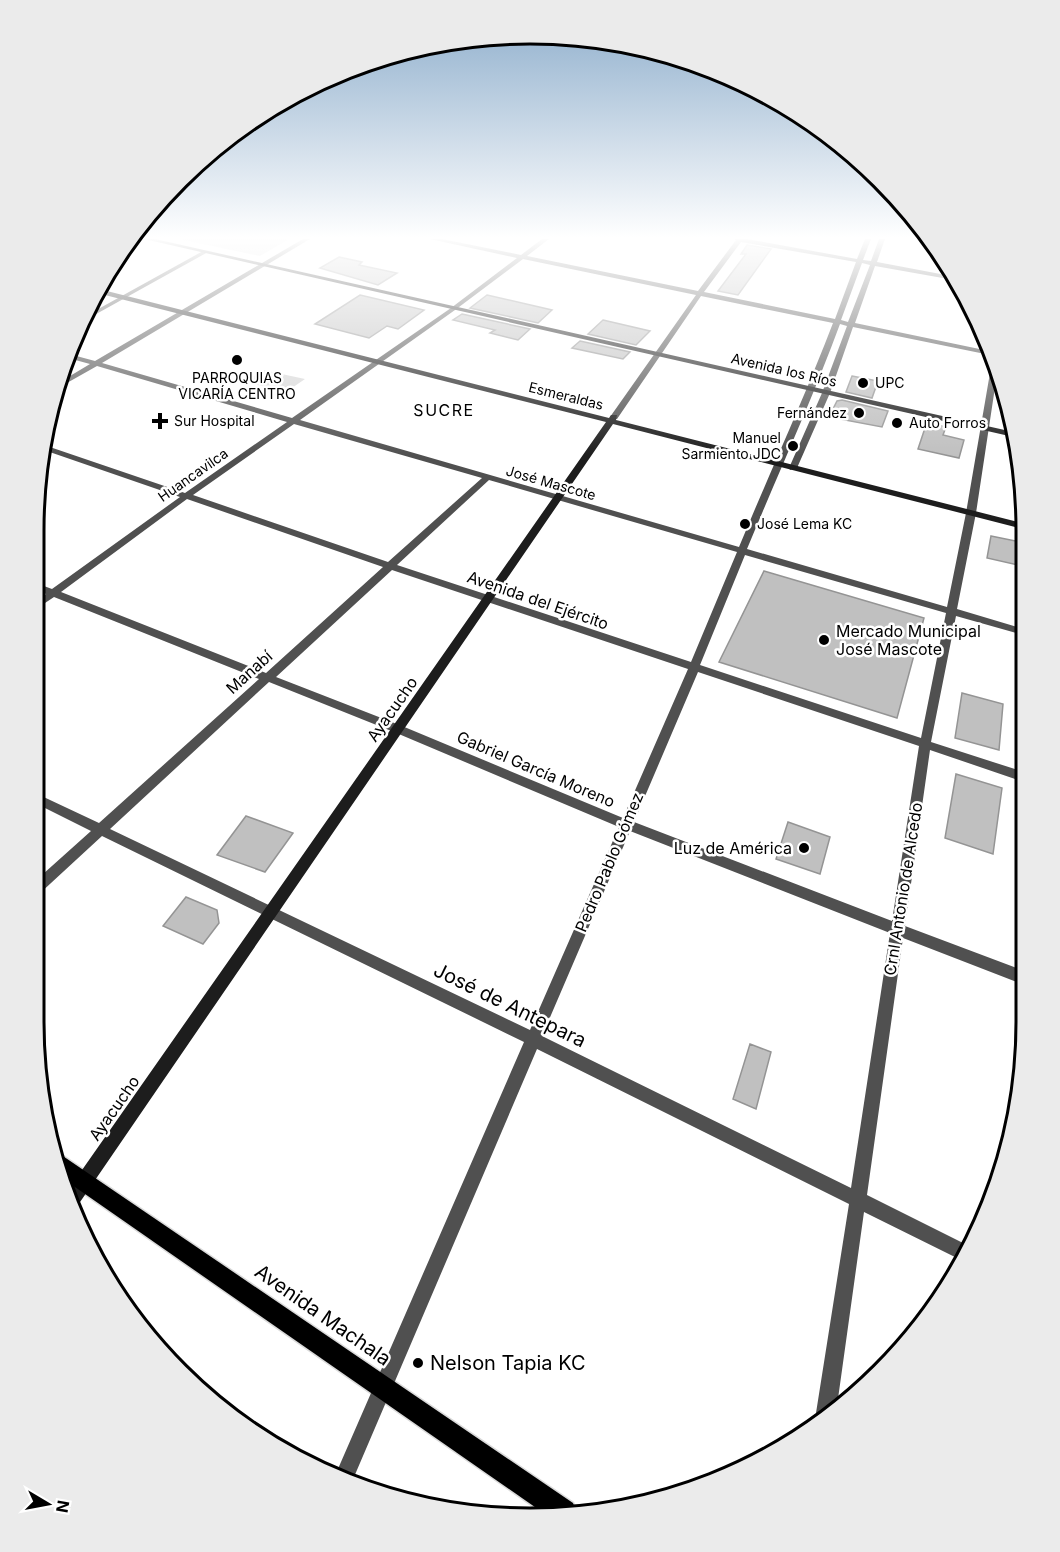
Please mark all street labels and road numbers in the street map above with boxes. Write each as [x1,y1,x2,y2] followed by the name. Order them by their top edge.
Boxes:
[730,349,839,390] street label: Avenida los Ríos
[527,378,605,413] street label: Esmeraldas
[155,444,231,505] street label: Huancavilca
[504,462,598,503] street label: José Mascote
[465,566,611,634] street label: Avenida del Ejército
[222,646,276,698] street label: Manabí
[362,673,422,745] street label: Ayacucho
[454,727,618,811] street label: Gabriel García Moreno
[571,789,647,935] street label: Pedro Pablo Gómez
[879,801,927,977] street label: Crnl Antonio de Alcedo
[430,958,590,1052] street label: José de Antepara
[84,1072,144,1144] street label: Ayacucho
[250,1259,396,1371] street label: Avenida Machala

